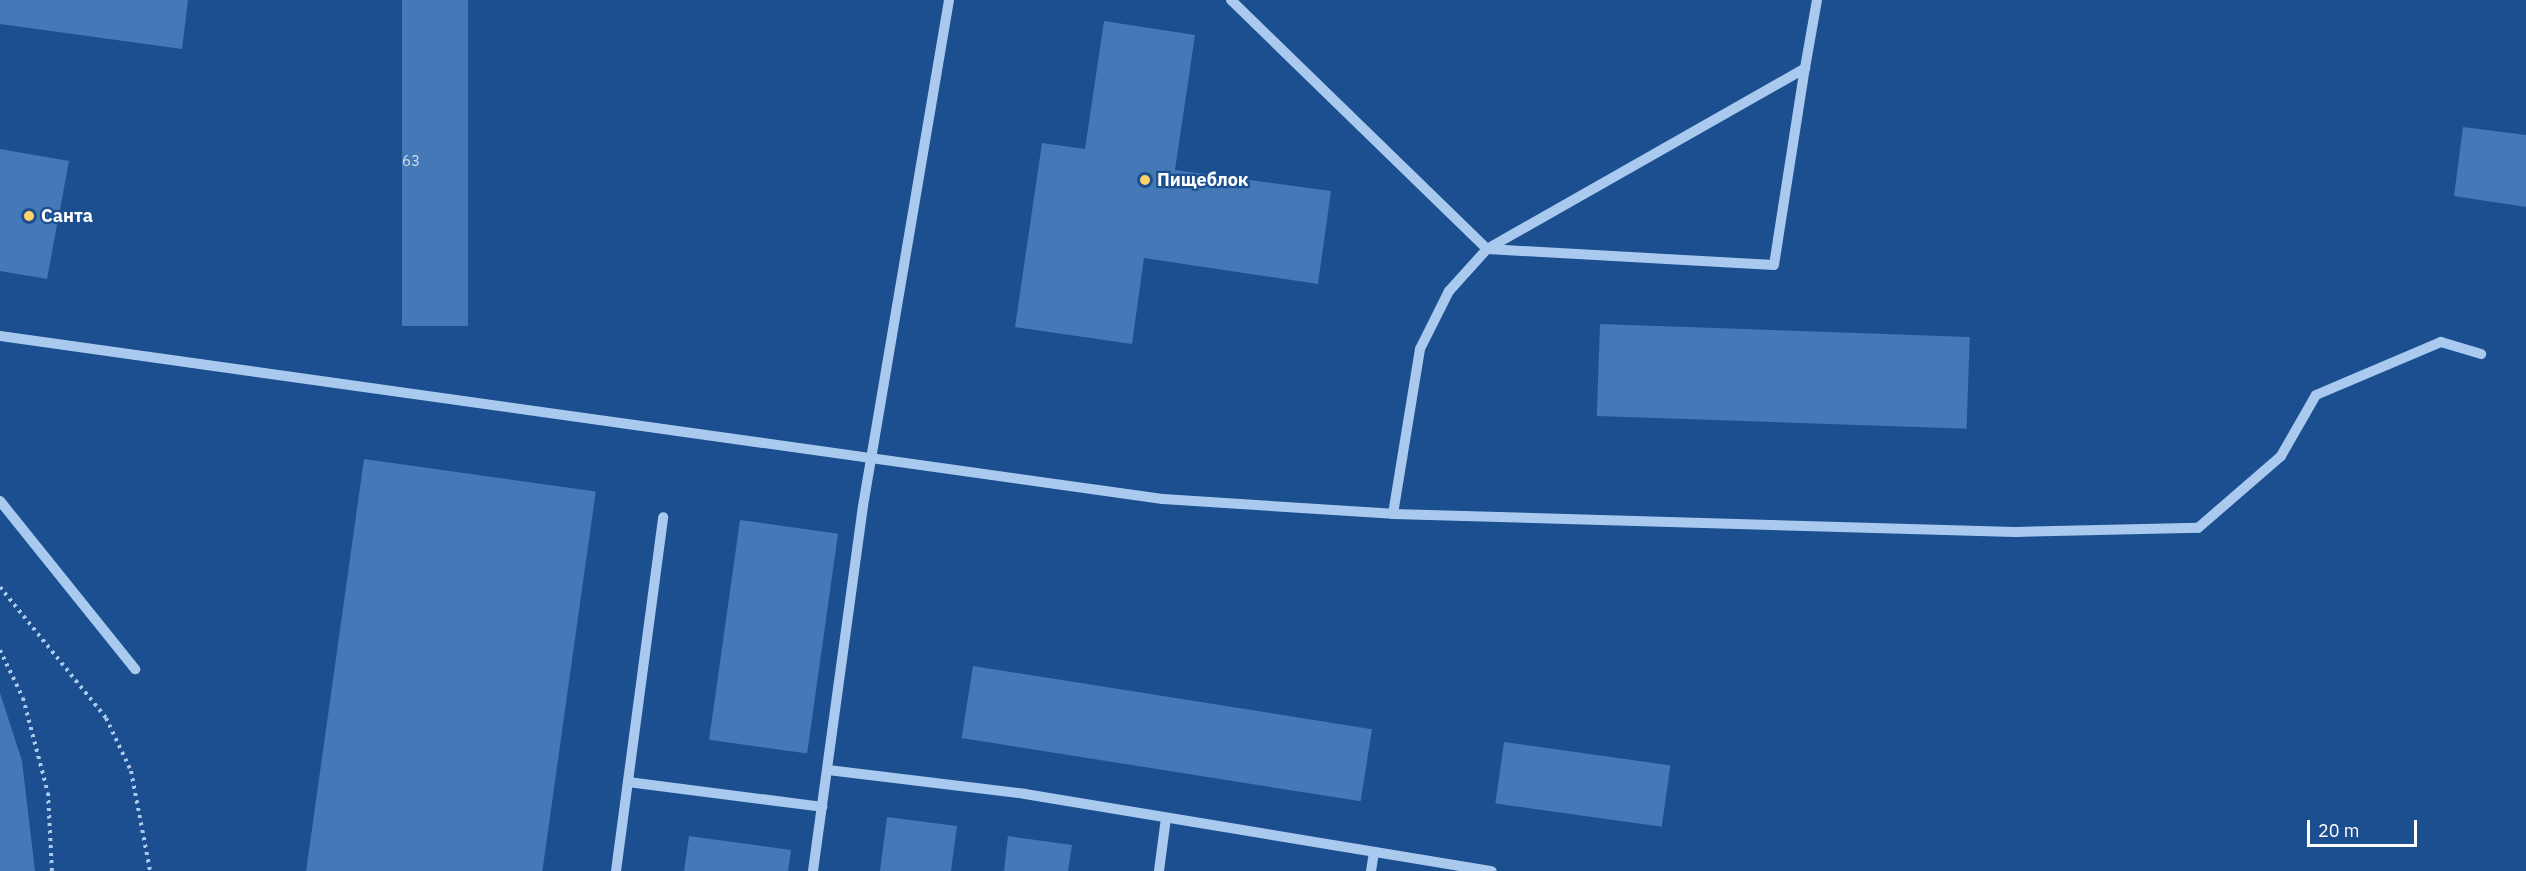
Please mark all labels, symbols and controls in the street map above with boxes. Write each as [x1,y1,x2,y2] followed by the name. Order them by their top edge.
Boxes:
[402,152,420,170] house number: 63
[1157,169,1248,191] place label: Пищеблок
[1138,173,1152,187] marker: Пищеблок
[41,205,93,227] place label: Санта
[22,209,36,223] marker: Санта
[2310,808,2420,846] scale bar
[2318,819,2360,842] text: 20 m

